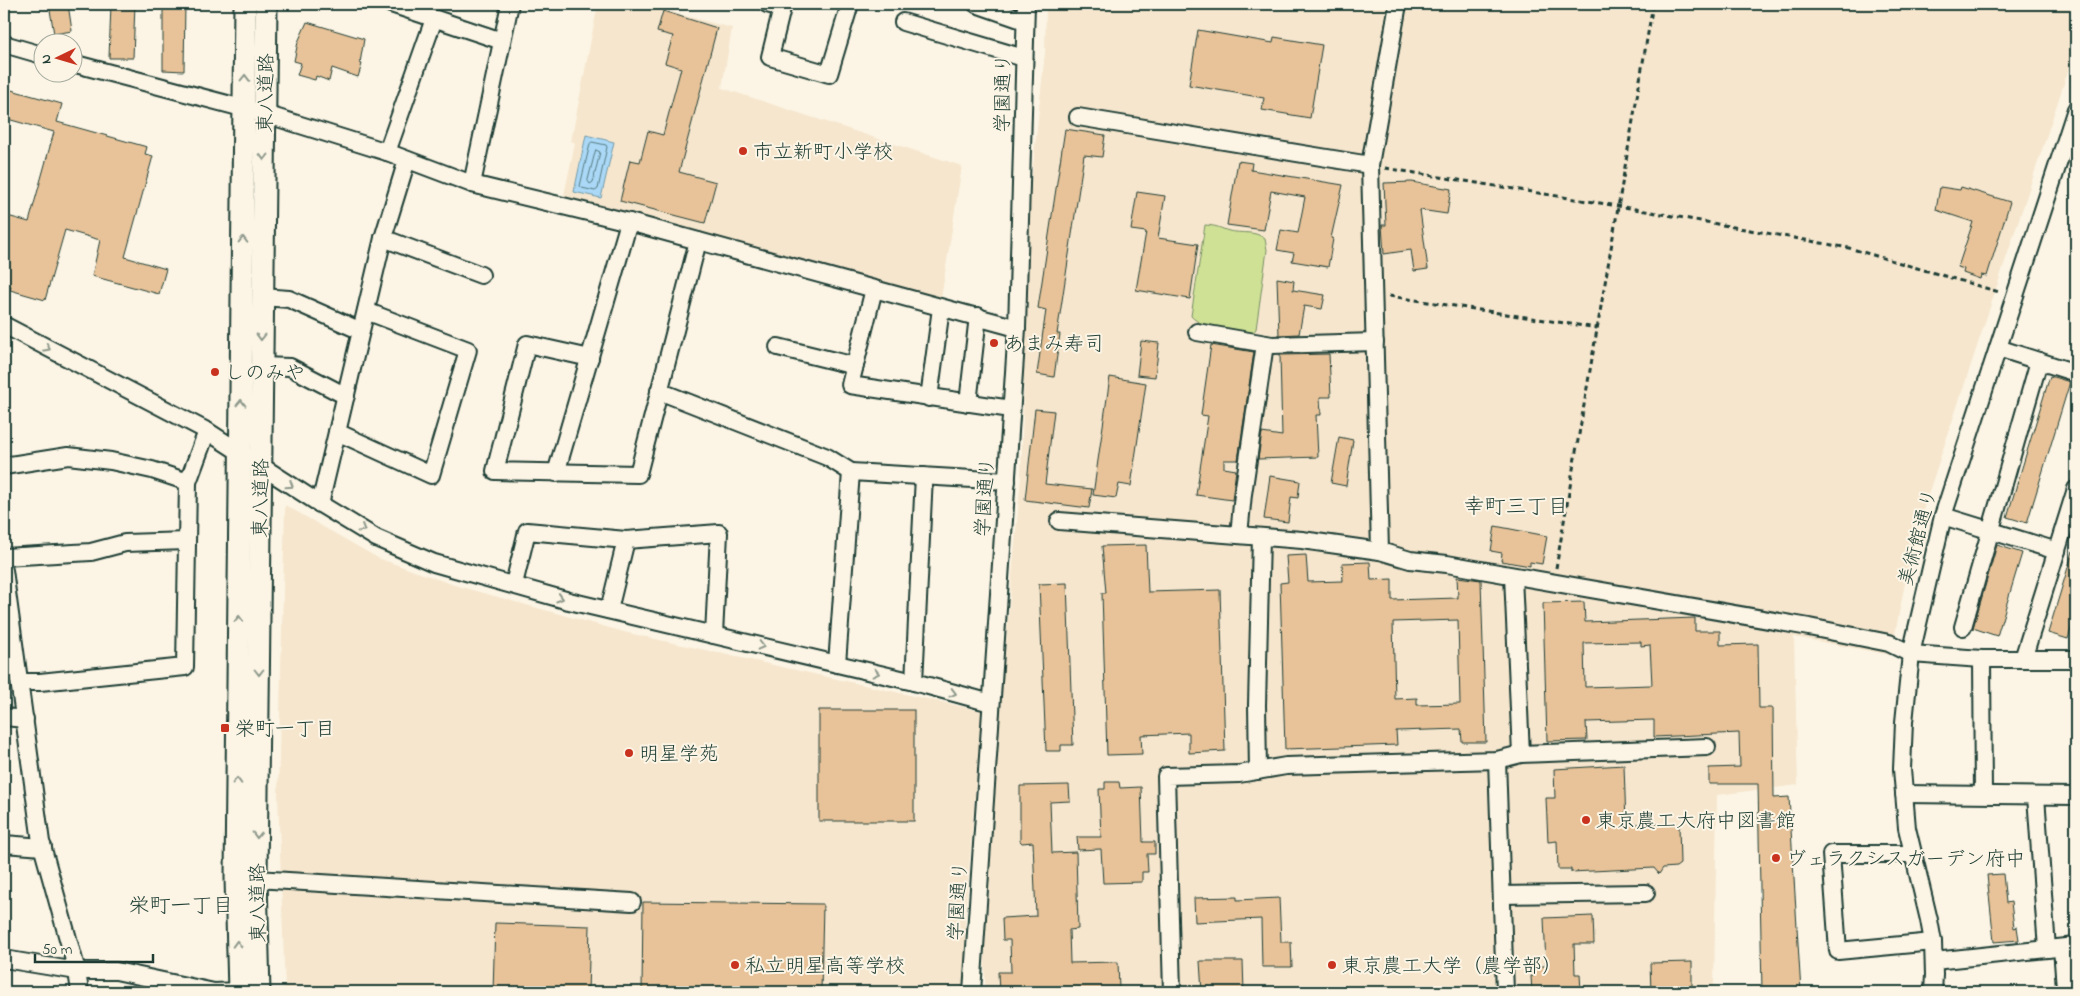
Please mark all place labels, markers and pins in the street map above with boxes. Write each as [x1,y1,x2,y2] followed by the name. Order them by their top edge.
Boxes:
[753,139,893,168] place label: 市立新町小学校
[737,145,749,157] marker: 市立新町小学校
[1004,331,1104,360] place label: あまみ寿司
[988,337,1000,349] marker: あまみ寿司
[225,360,305,389] place label: しのみや
[209,366,221,378] marker: しのみや
[235,716,335,745] place label: 栄町一丁目
[219,722,231,734] marker: 栄町一丁目
[639,741,719,770] place label: 明星学苑
[623,747,635,759] marker: 明星学苑
[1596,808,1796,837] place label: 東京農工大府中図書館
[1580,814,1592,826] marker: 東京農工大府中図書館
[1786,846,2025,875] place label: ヴェラクシスガーデン府中
[1770,852,1782,864] marker: ヴェラクシスガーデン府中
[745,953,905,982] place label: 私立明星高等学校
[1342,953,1562,982] place label: 東京農工大学（農学部）
[729,959,741,971] marker: 私立明星高等学校
[1326,959,1338,971] marker: 東京農工大学（農学部）

